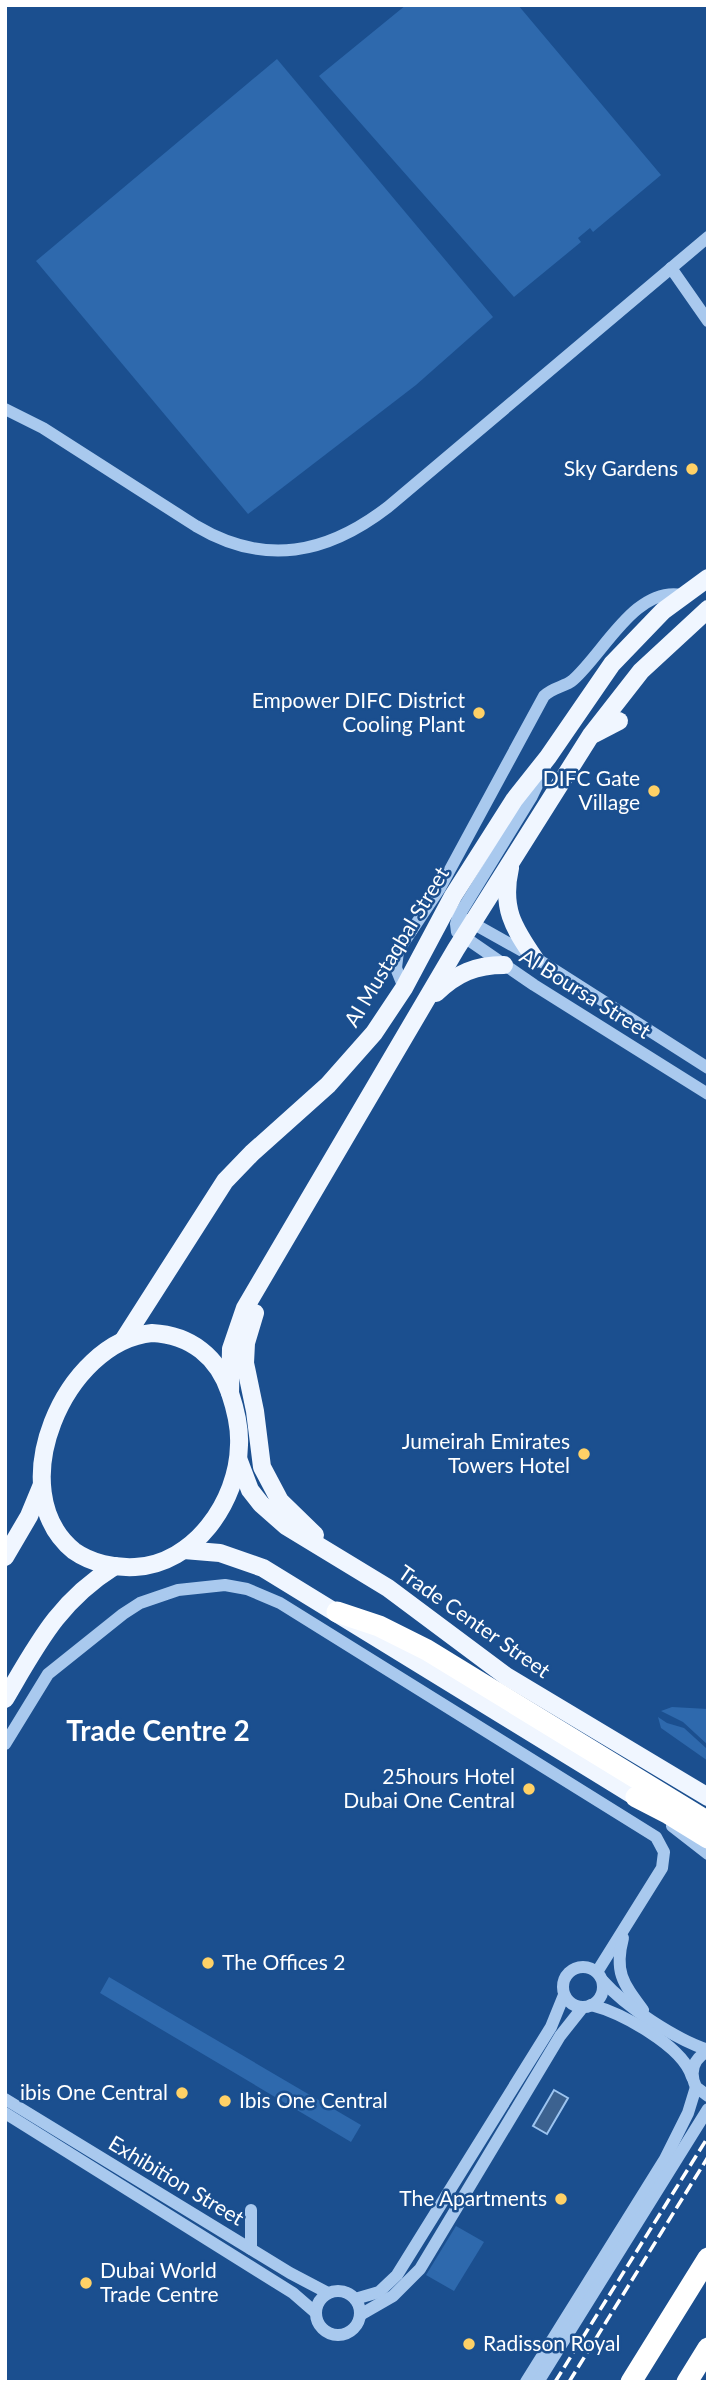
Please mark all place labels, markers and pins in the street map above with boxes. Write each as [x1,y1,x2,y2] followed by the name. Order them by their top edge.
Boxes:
[564,455,678,480] place label: Sky Gardens
[684,461,700,477] marker: Sky Gardens
[252,687,465,736] place label: Empower DIFC District Cooling Plant
[471,705,487,721] marker: Empower DIFC District Cooling Plant
[543,765,640,814] place label: DIFC Gate Village
[646,783,662,799] marker: DIFC Gate Village
[402,1428,570,1477] place label: Jumeirah Emirates Towers Hotel
[576,1446,592,1462] marker: Jumeirah Emirates Towers Hotel
[343,1763,515,1812] place label: 25hours Hotel Dubai One Central
[521,1781,537,1797] marker: 25hours Hotel Dubai One Central
[222,1949,345,1974] place label: The Offices 2
[200,1955,216,1971] marker: The Offices 2
[20,2079,168,2104] place label: ibis One Central
[174,2085,190,2101] marker: ibis One Central
[239,2087,388,2112] place label: Ibis One Central
[217,2093,233,2109] marker: Ibis One Central
[399,2185,547,2210] place label: The Apartments
[553,2191,569,2207] marker: The Apartments
[100,2257,219,2306] place label: Dubai World Trade Centre
[78,2275,94,2291] marker: Dubai World Trade Centre
[483,2330,620,2355] place label: Radisson Royal
[461,2336,477,2352] marker: Radisson Royal

